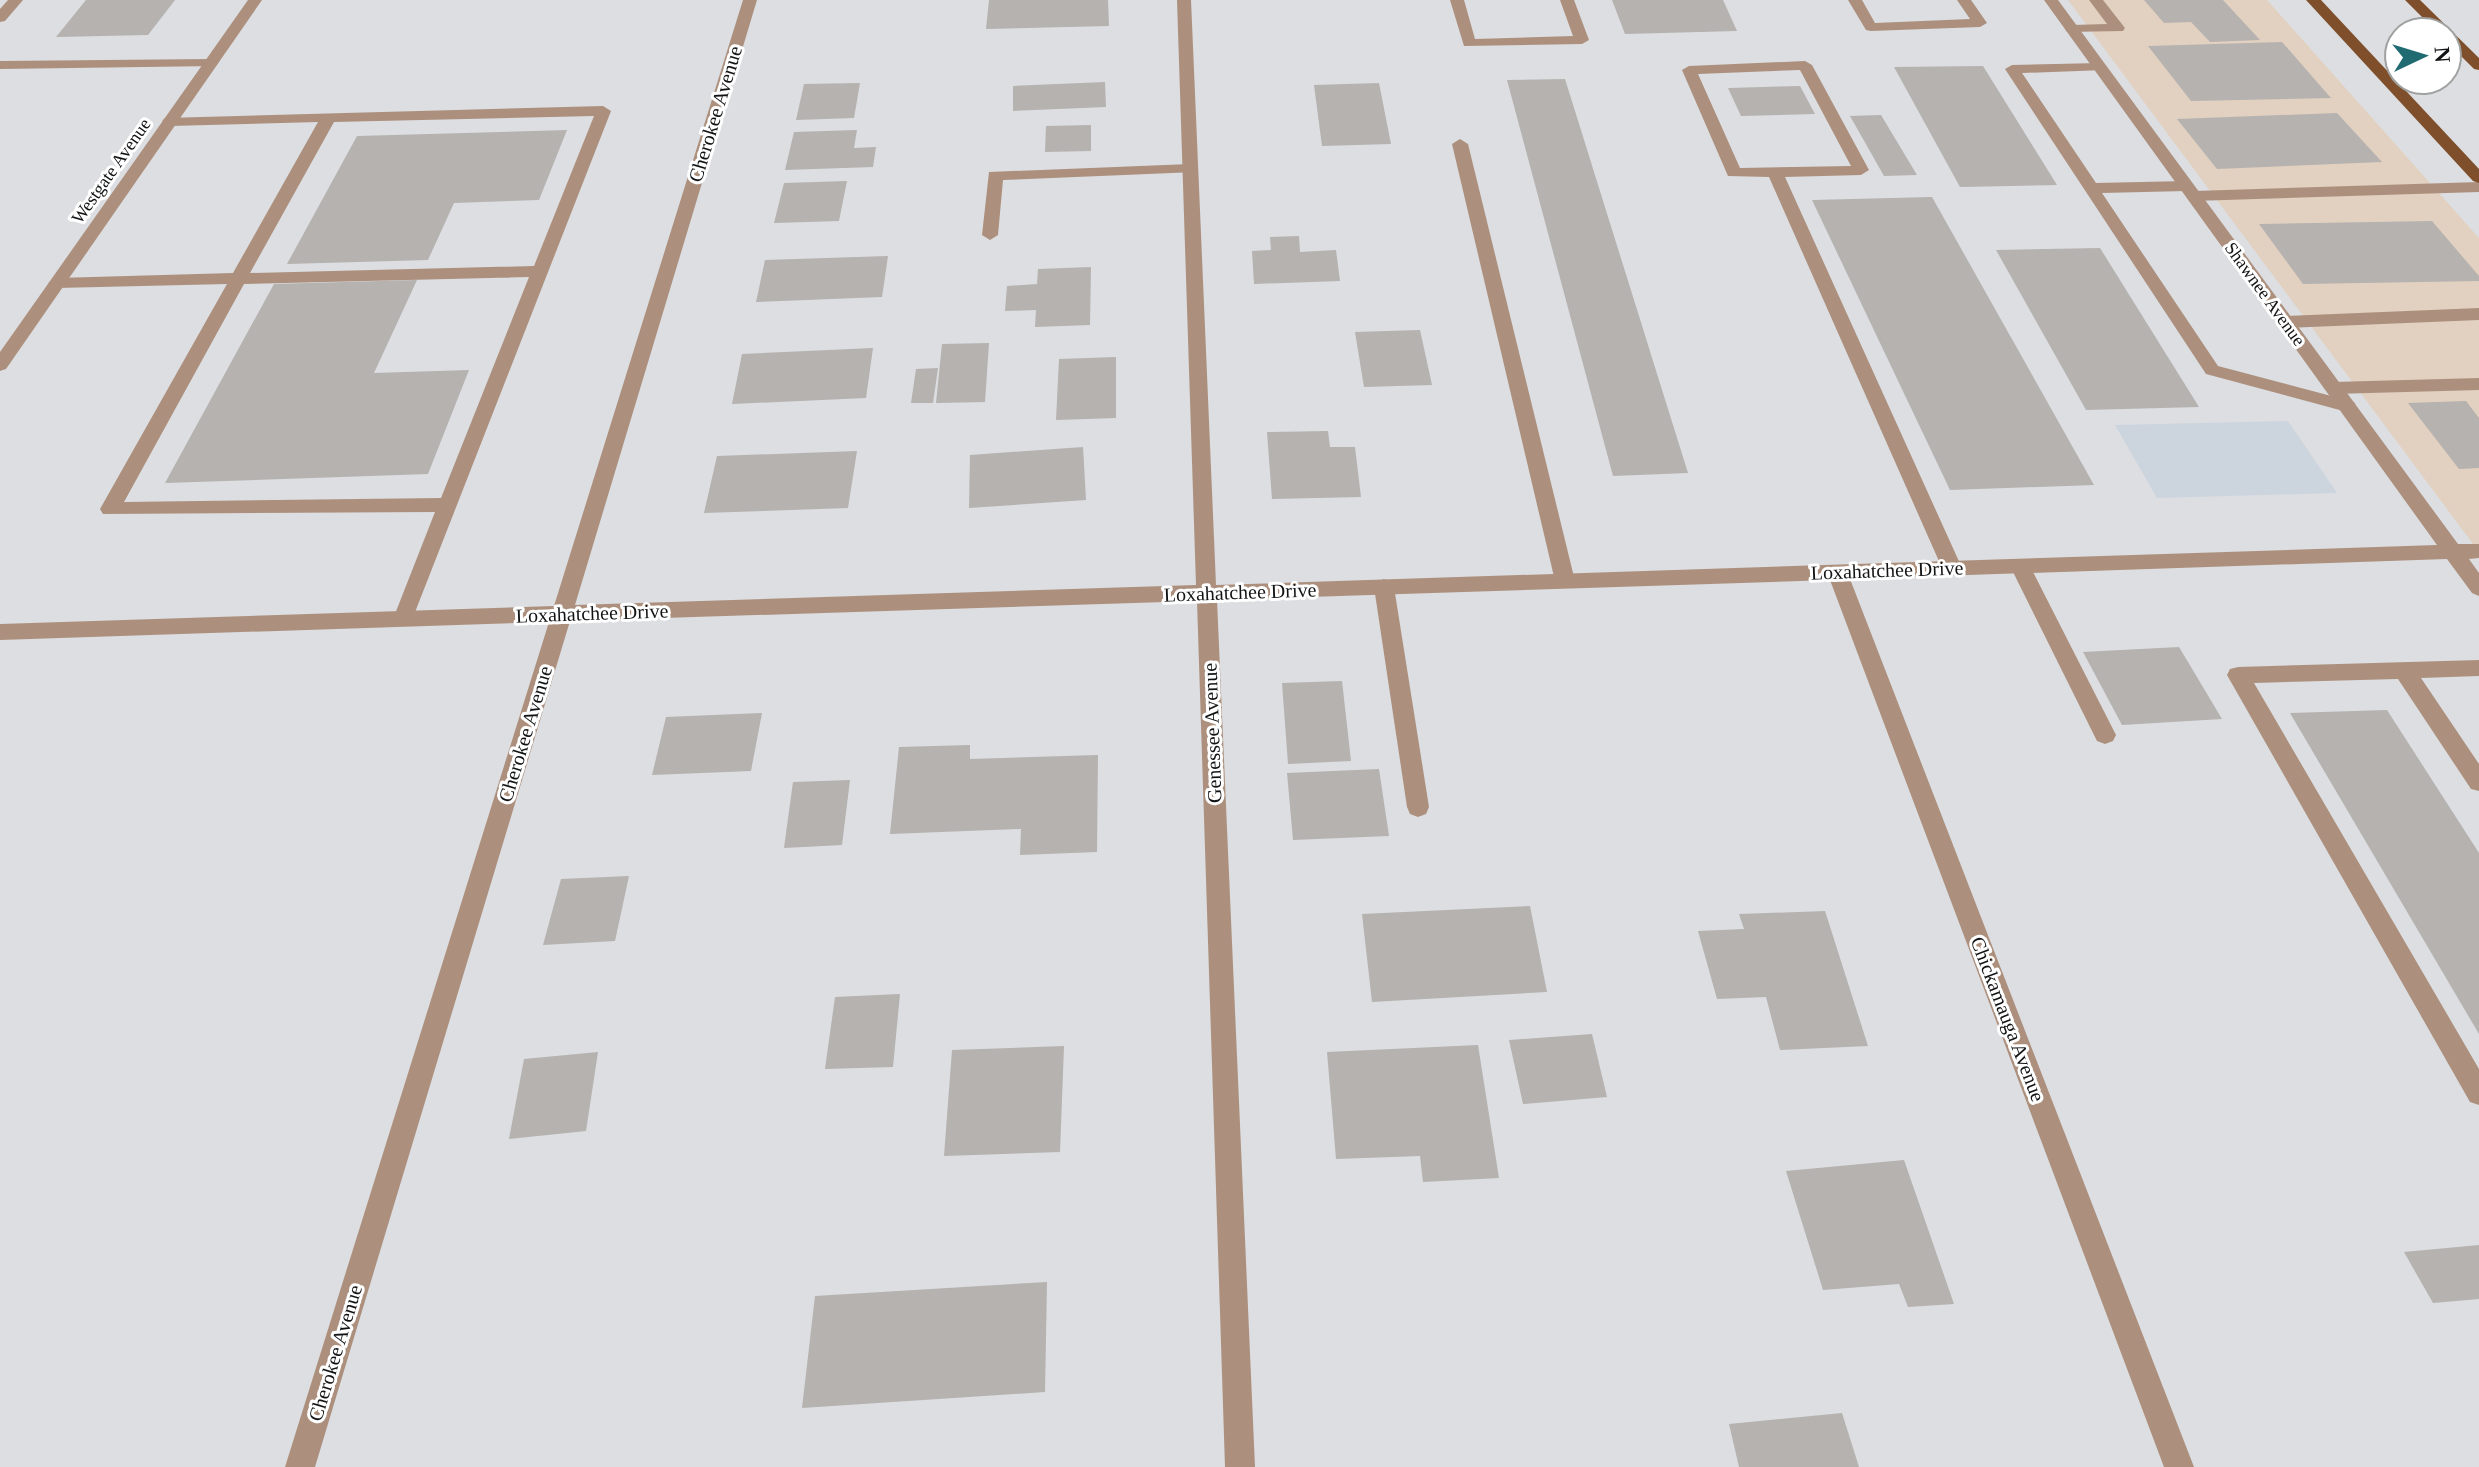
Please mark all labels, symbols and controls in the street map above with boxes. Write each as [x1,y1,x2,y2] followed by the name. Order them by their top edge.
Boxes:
[2383,16,2463,96] north arrow
[684,43,746,185] street label: Cherokee Avenue
[2429,46,2455,64] text: N
[67,115,155,227] street label: Westgate Avenue
[2221,238,2309,350] street label: Shawnee Avenue
[1810,556,1964,584] street label: Loxahatchee Drive
[1163,578,1317,606] street label: Loxahatchee Drive
[515,599,669,627] street label: Loxahatchee Drive
[1199,662,1225,803] street label: Genessee Avenue
[494,663,556,805] street label: Cherokee Avenue
[1966,934,2050,1105] street label: Chickamauga Avenue
[304,1282,366,1424] street label: Cherokee Avenue

